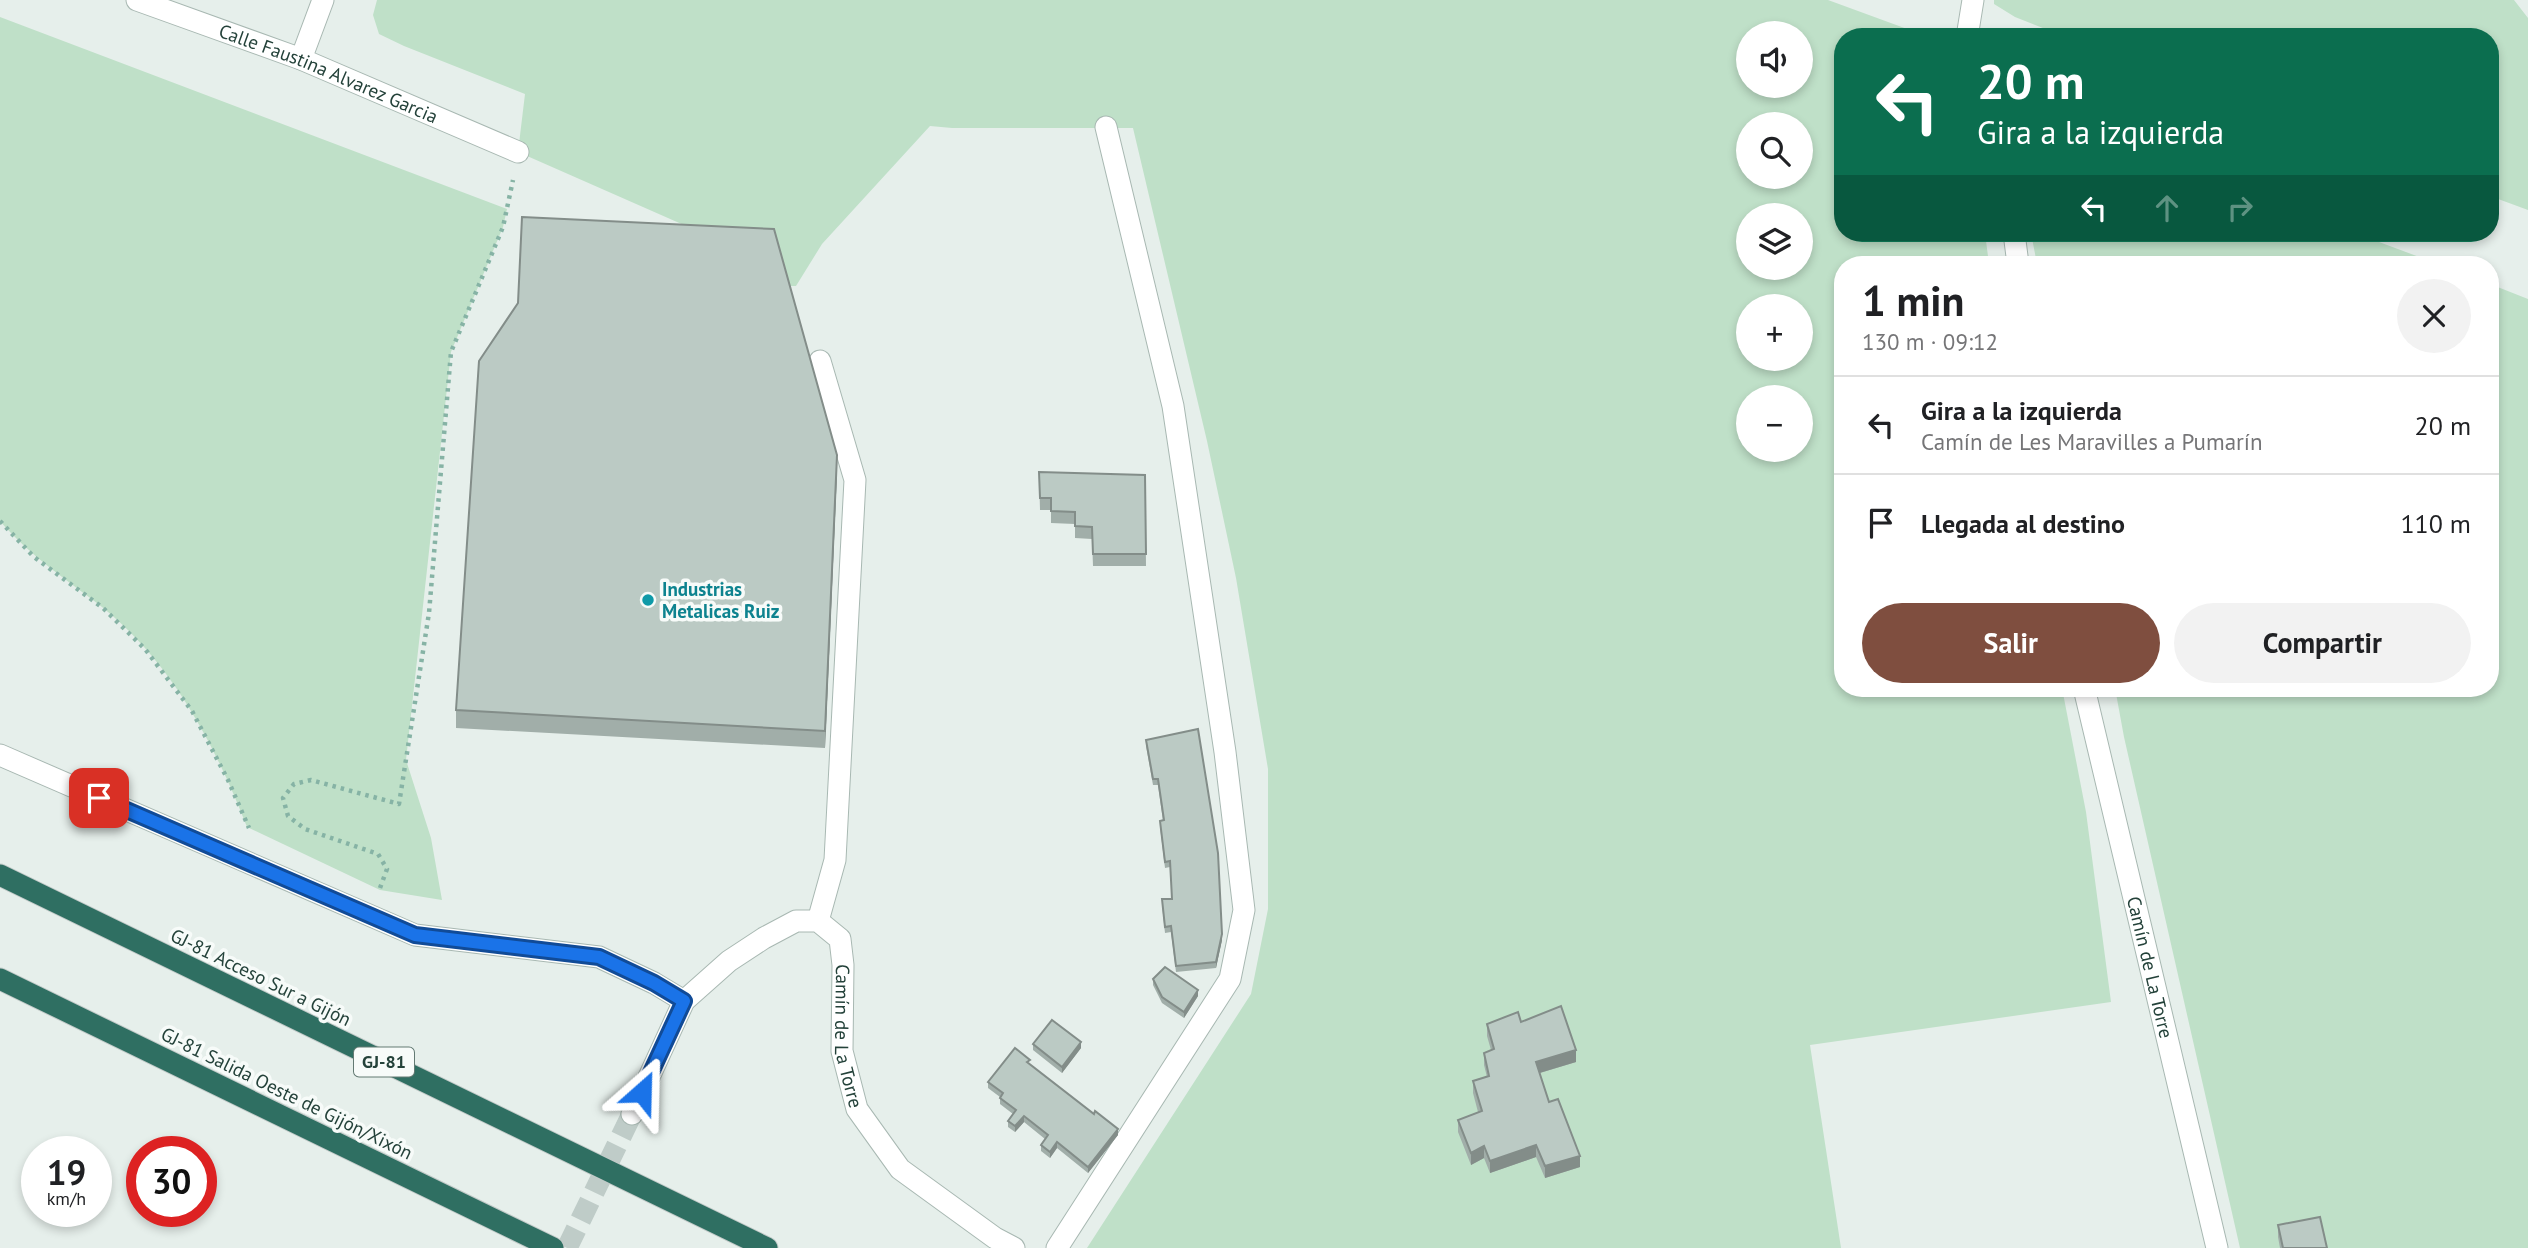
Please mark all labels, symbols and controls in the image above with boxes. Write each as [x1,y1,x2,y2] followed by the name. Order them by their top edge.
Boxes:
[216,18,442,128] street label: Calle Faustina Alvarez Garcia
[1736,21,1813,462] map controls
[1736,21,1813,98] button: sound
[1977,49,2084,113] text: 20 m
[1862,56,1953,147] icon: left
[1977,111,2224,153] text: Gira a la izquierda
[1736,112,1813,189] button: search
[2075,189,2113,227] icon: left
[2148,189,2186,227] icon: ahead
[2221,189,2259,227] icon: right
[1736,203,1813,280] button: layers
[1862,273,1964,328] text: 1 min
[2397,279,2471,353] button: close
[1736,294,1813,371] button: +
[1862,327,1998,356] text: 130 m · 09:12
[1736,385,1813,462] button: −
[1921,394,2122,427] text: Gira a la izquierda
[1862,406,1900,444] icon: left
[2415,409,2471,442] text: 20 m
[1921,427,2263,456] text: Camín de Les Maravilles a Pumarín
[1862,504,1900,542] icon: arrive
[1921,507,2125,540] text: Llegada al destino
[2400,507,2471,540] text: 110 m
[662,577,780,623] place label: Industrias Metalicas Ruiz
[640,592,656,608] marker: Industrias Metalicas Ruiz
[1862,603,2160,683] button: Salir
[2174,603,2471,683] button: Compartir
[69,768,129,828] pin
[80,779,118,817] icon: arrive
[2122,894,2179,1041] street label: Camín de La Torre
[167,923,355,1031] street label: GJ-81 Acceso Sur a Gijón
[830,964,868,1110] street label: Camín de La Torre
[157,1021,417,1165] street label: GJ-81 Salida Oeste de Gijón/Xixón
[354,1048,414,1077] road number: GJ-81
[605,1055,679,1129] position arrow
[126,1136,217,1227] speed limit sign: 30
[47,1149,86,1195] text: 19
[47,1187,86,1210] text: km/h

